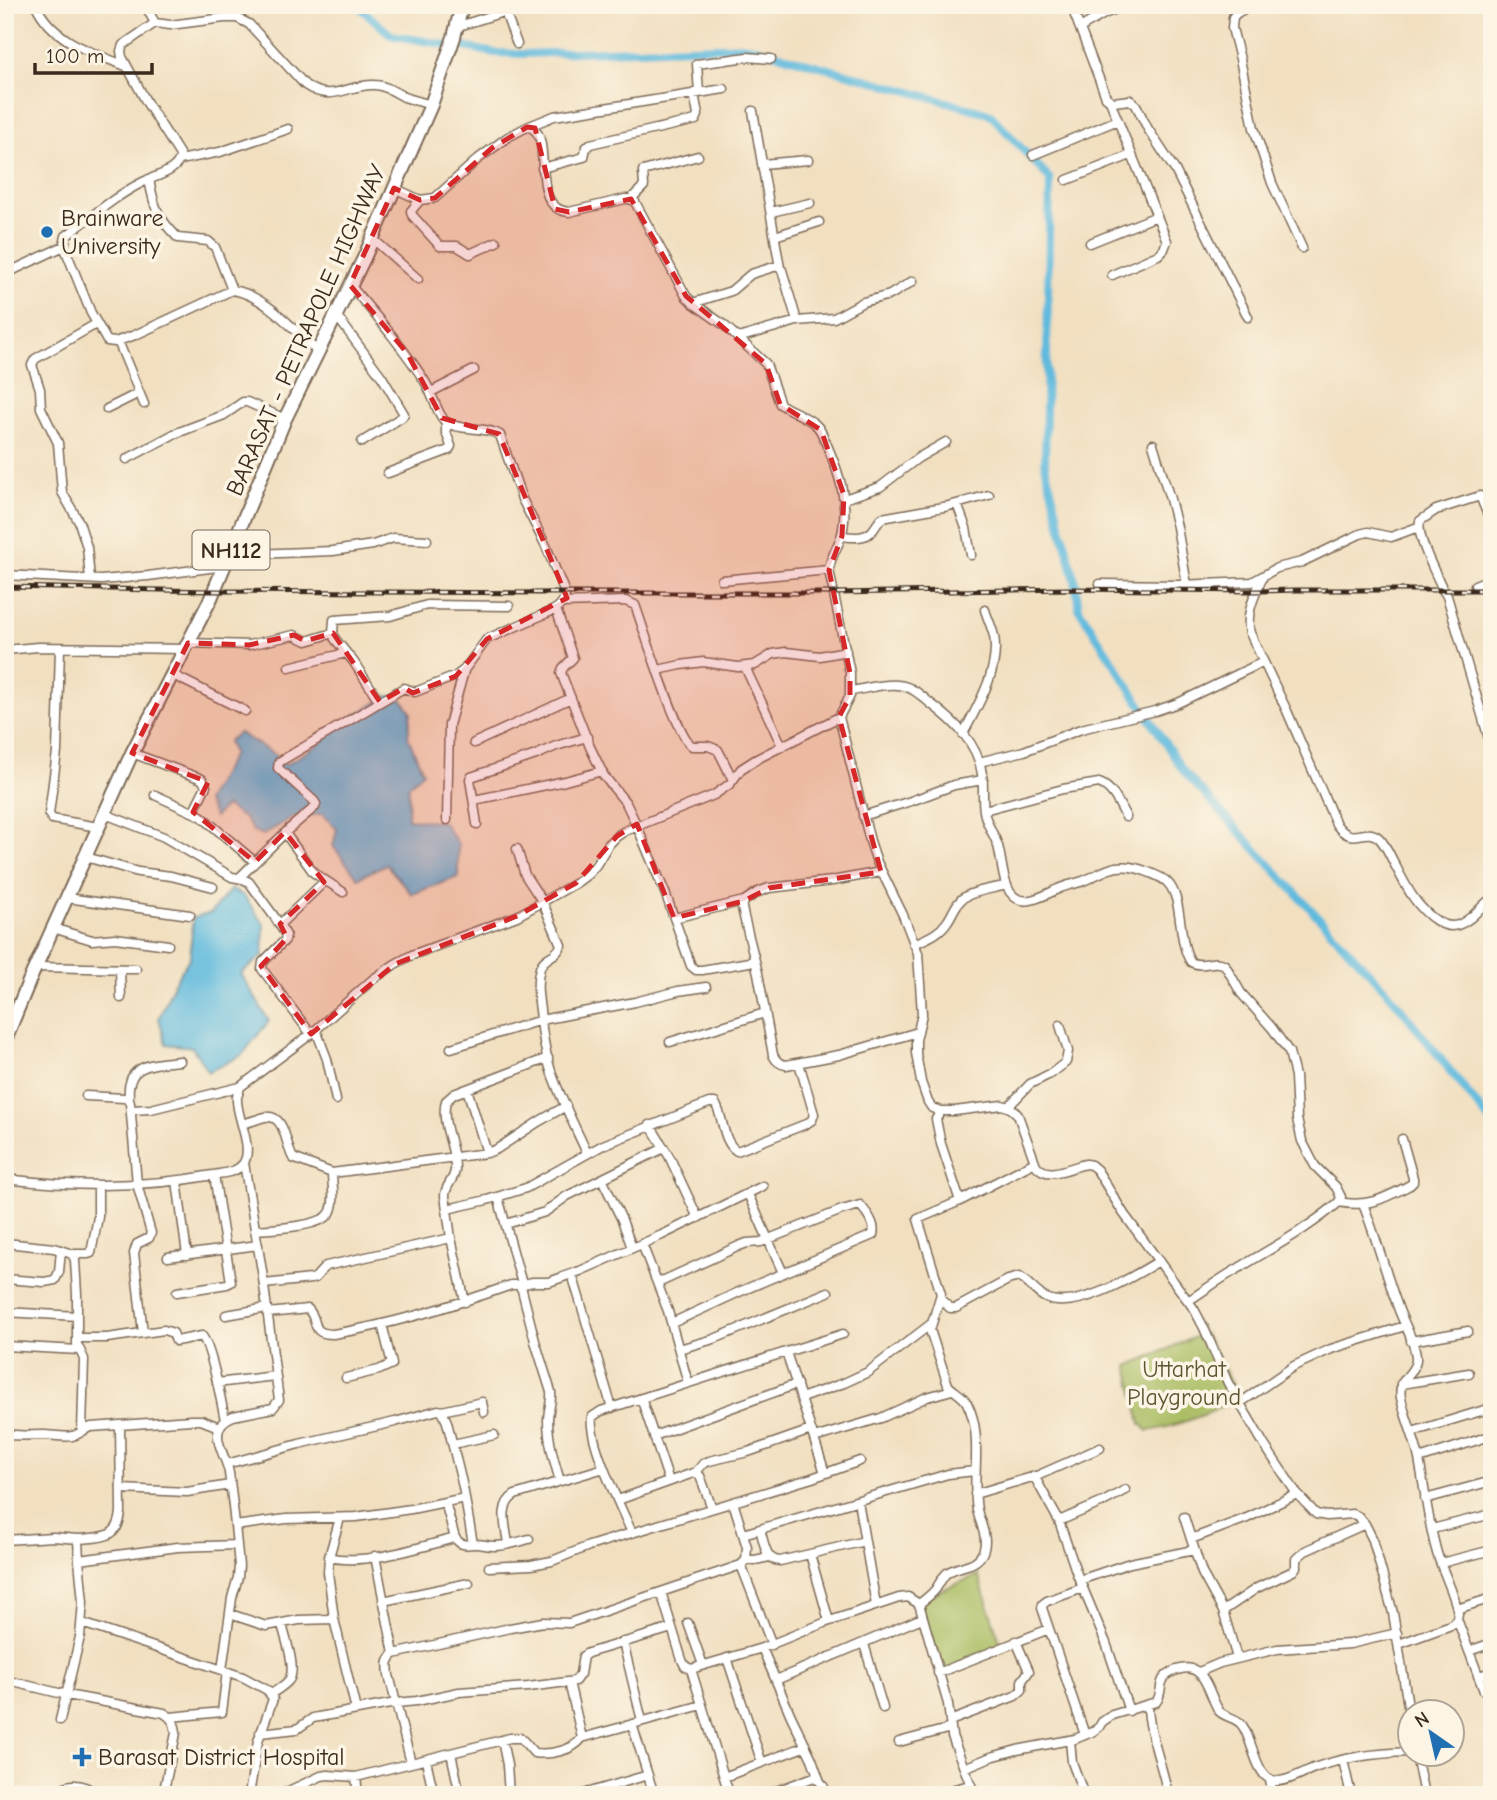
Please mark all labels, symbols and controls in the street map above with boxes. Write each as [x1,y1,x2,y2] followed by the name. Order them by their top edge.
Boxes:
[35,32,152,76] scale bar
[46,44,104,68] text: 100 m
[220,159,392,500] street label: BARASAT - PETRAPOLE HIGHWAY
[61,204,163,260] place label: Brainware University
[39,224,55,240] marker: Brainware University
[192,530,270,570] road number: NH112
[1127,1355,1241,1411] park label: Uttarhat Playground
[1396,1699,1466,1769] north arrow
[1411,1707,1433,1732] text: N
[98,1743,345,1771] place label: Barasat District Hospital
[72,1747,92,1767] marker: Barasat District Hospital

